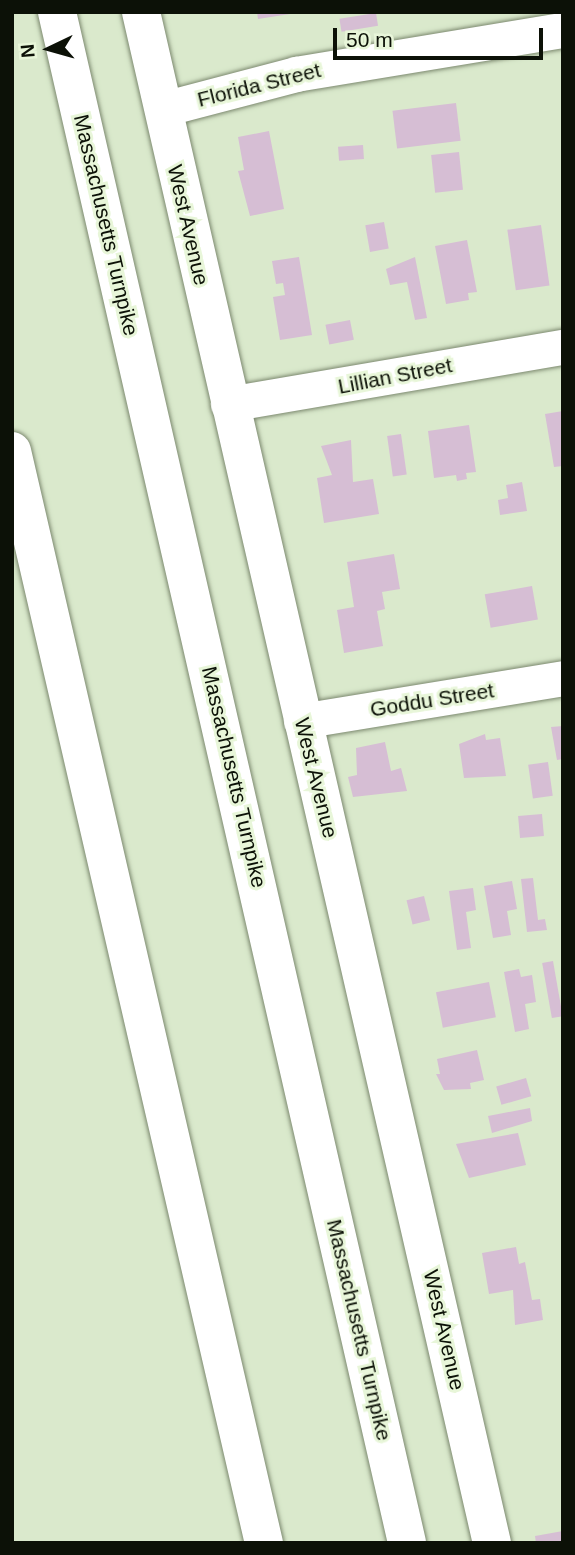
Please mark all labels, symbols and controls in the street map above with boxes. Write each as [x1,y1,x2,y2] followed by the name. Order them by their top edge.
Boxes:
[14,14,84,84] north arrow
[337,14,547,58] scale bar
[346,28,393,51] text: 50 m
[17,43,39,59] text: N
[195,58,323,112] street label: Florida Street
[68,112,144,338] street label: Massachusetts Turnpike
[162,162,214,288] street label: West Avenue
[336,353,454,399] street label: Lillian Street
[196,664,272,890] street label: Massachusetts Turnpike
[368,678,496,722] street label: Goddu Street
[289,715,343,841] street label: West Avenue
[321,1217,397,1443] street label: Massachusetts Turnpike
[418,1267,470,1393] street label: West Avenue

